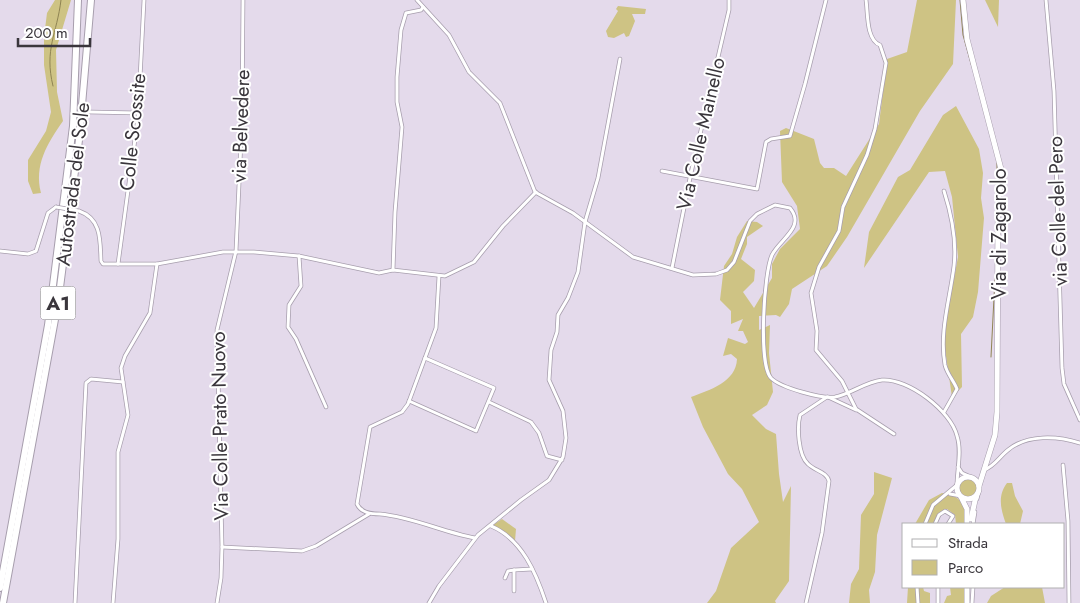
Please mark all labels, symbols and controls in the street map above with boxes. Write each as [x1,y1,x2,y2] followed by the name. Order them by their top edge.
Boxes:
[18,15,90,47] scale bar
[25,22,68,44] text: 200 m
[669,55,733,213] street label: Via Colle Mainello
[225,69,257,183] street label: via Belvedere
[112,72,154,192] street label: Colle Scossite
[49,101,97,267] street label: Autostrada del Sole
[1041,135,1075,287] street label: via Colle del Pero
[985,168,1014,300] street label: Via di Zagarolo
[40,286,76,320] road number: A1
[204,331,236,521] street label: Via Colle Prato Nuovo
[902,523,1065,588] legend
[948,532,988,554] text: Strada
[948,557,983,579] text: Parco

